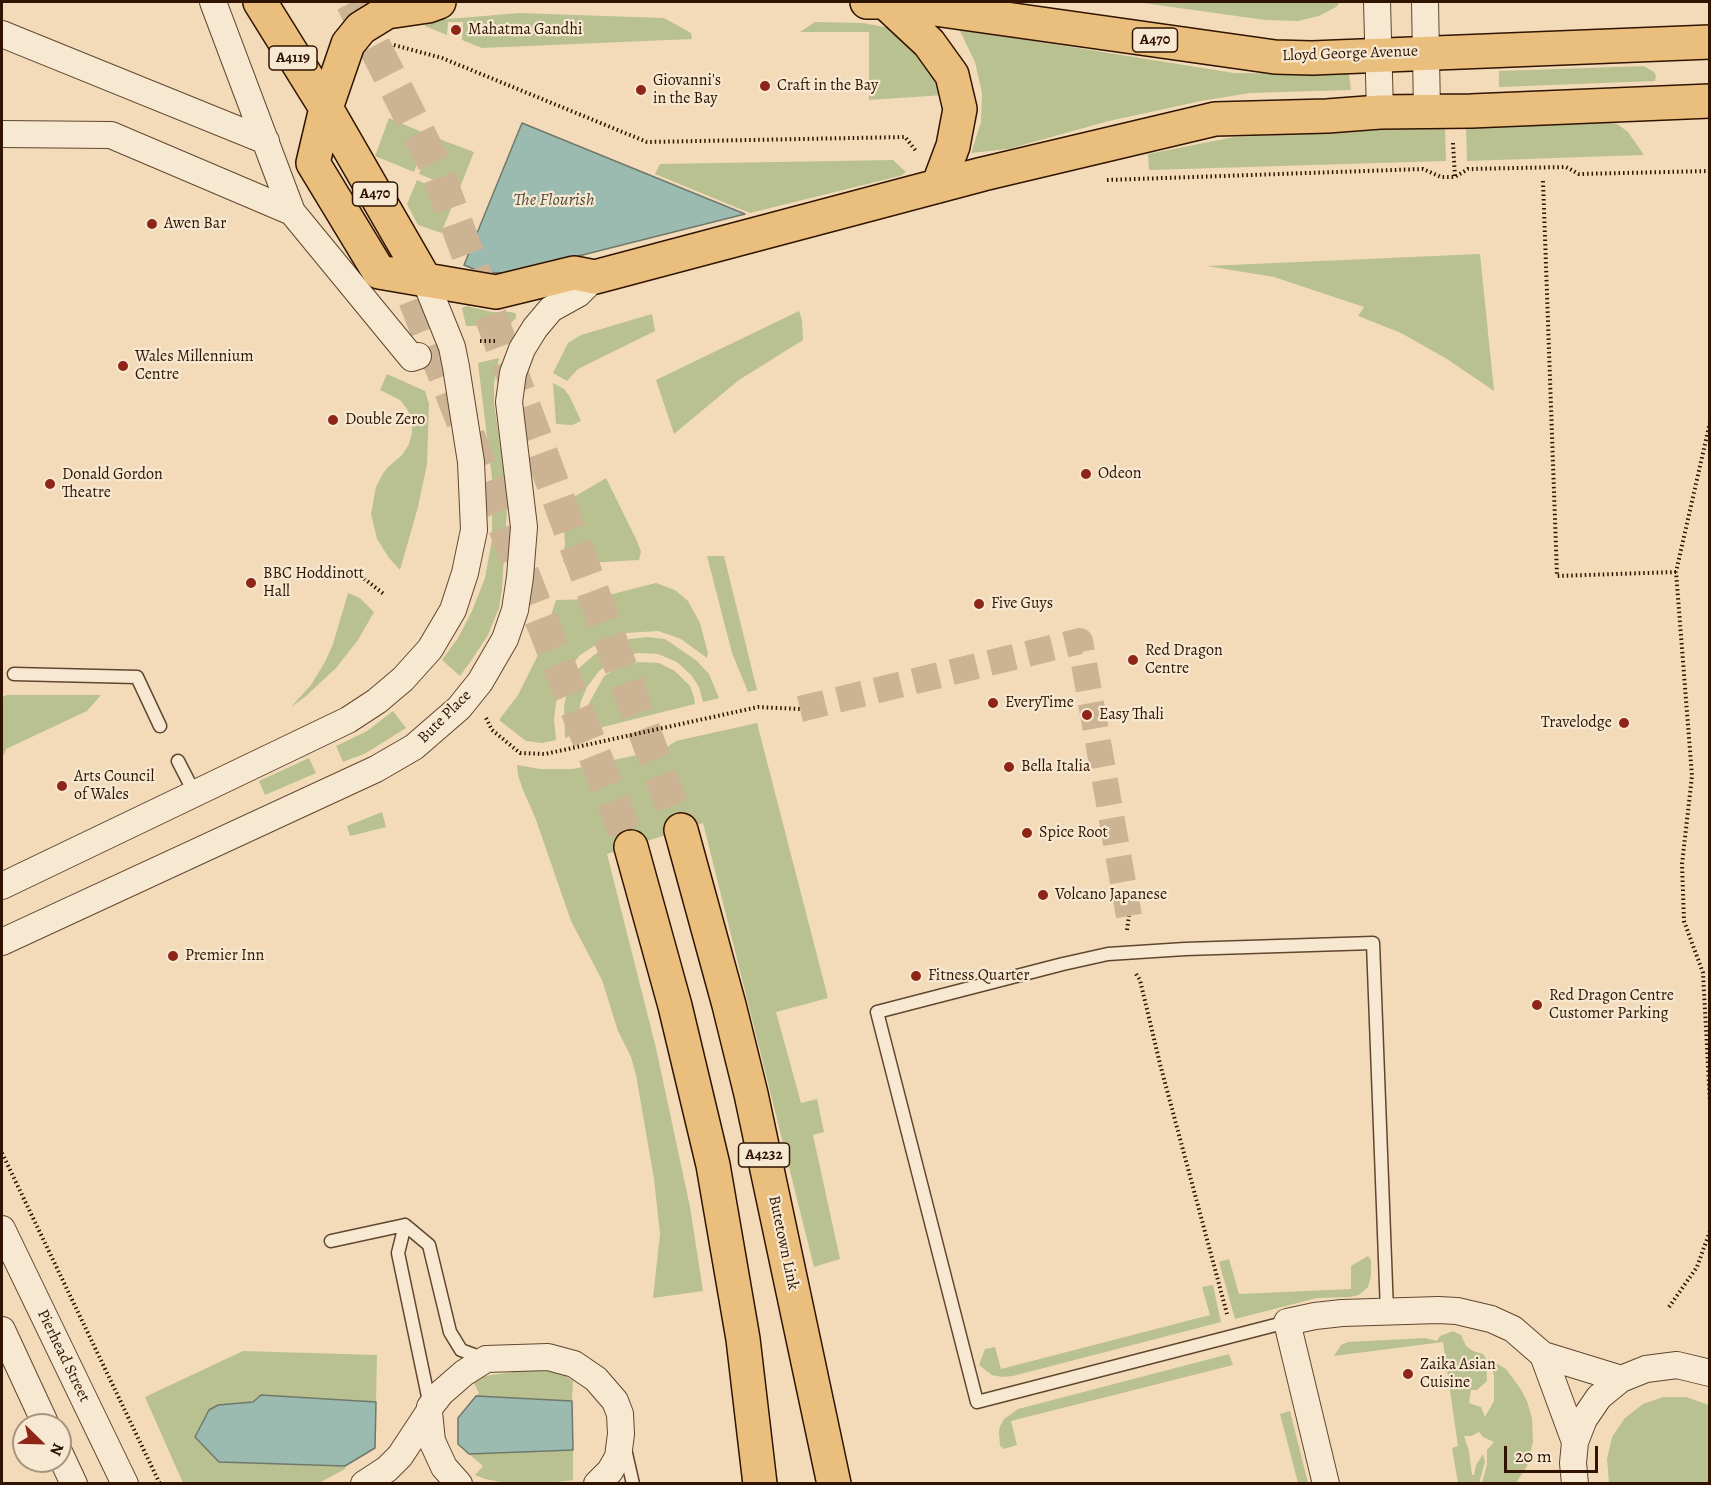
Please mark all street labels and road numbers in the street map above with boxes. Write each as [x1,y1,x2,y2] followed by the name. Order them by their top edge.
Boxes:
[1132,28,1178,52] road number: A470
[1282,42,1418,66] street label: Lloyd George Avenue
[269,46,317,70] road number: A4119
[352,182,398,206] road number: A470
[414,686,476,748] street label: Bute Place
[738,1143,789,1167] road number: A4232
[764,1194,802,1292] street label: Butetown Link
[32,1307,94,1405] street label: Pierhead Street

